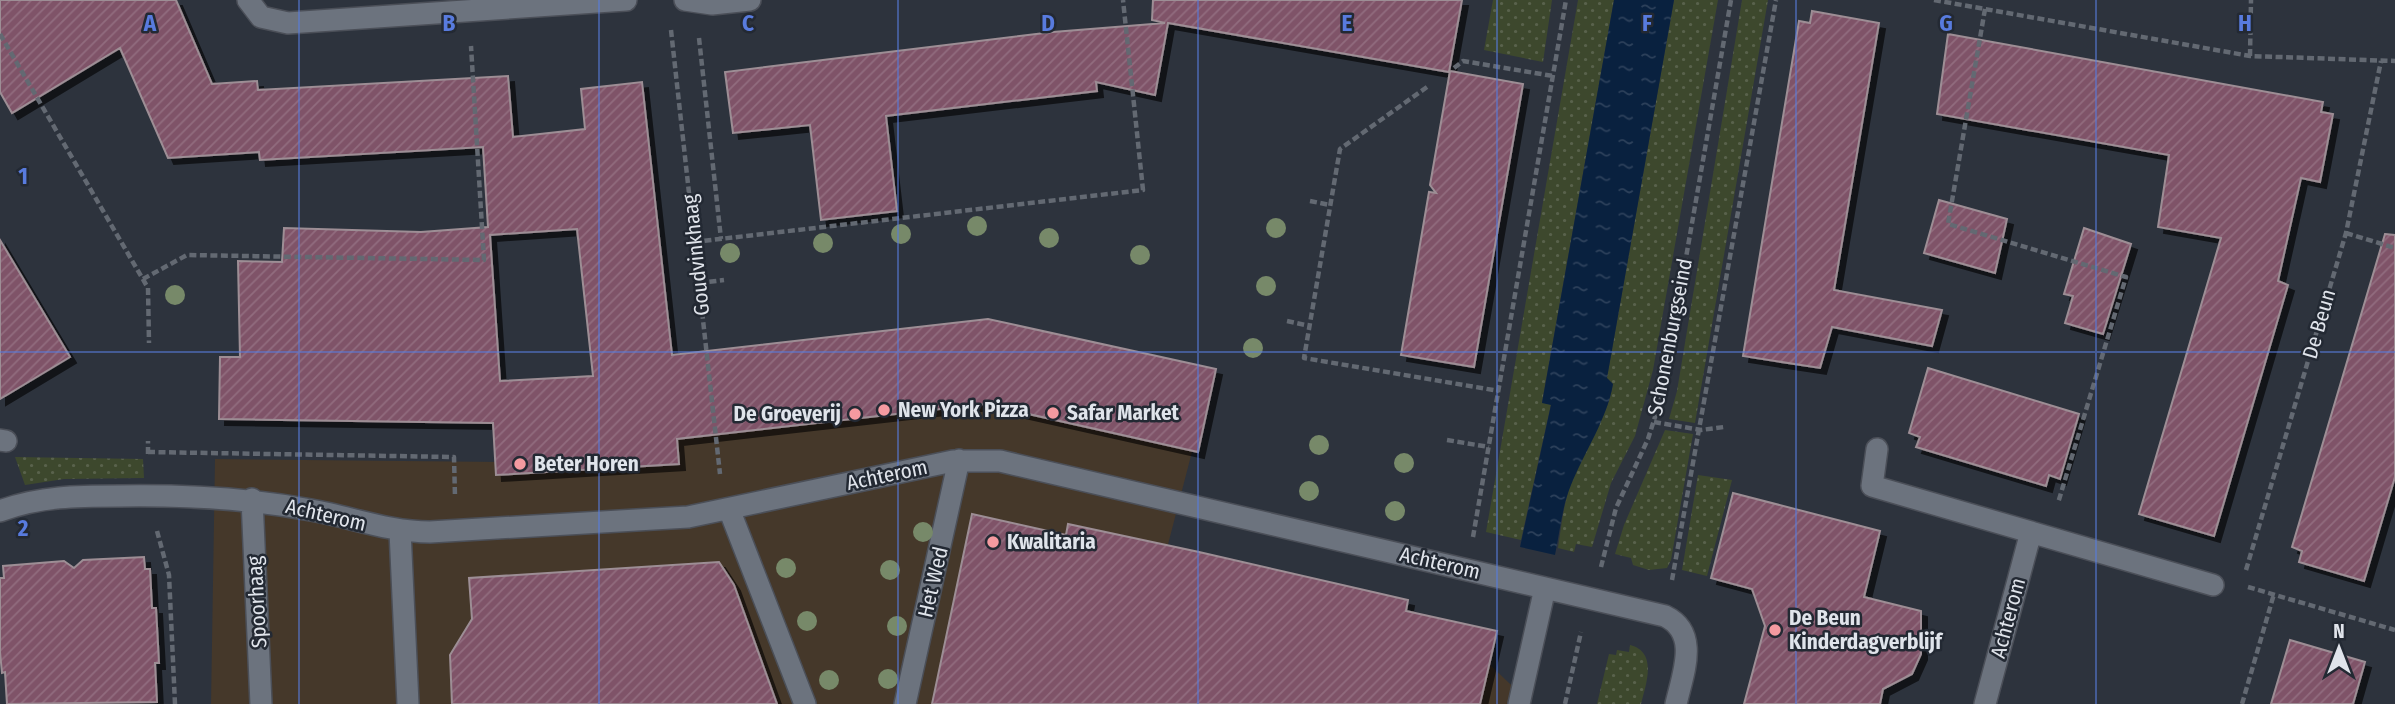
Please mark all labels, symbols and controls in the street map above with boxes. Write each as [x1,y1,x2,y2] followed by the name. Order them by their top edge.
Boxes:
[143,9,157,37] text: A
[443,9,456,37] text: B
[742,9,754,37] text: C
[1041,9,1055,37] text: D
[1342,9,1353,37] text: E
[1642,9,1652,37] text: F
[1939,9,1953,37] text: G
[2238,9,2252,37] text: H
[18,162,28,190] text: 1
[677,193,715,317] street label: Goudvinkhaag
[1642,256,1698,418] street label: Schonenburgseind
[2297,286,2341,362] street label: De Beun
[898,397,1029,423] place label: New York Pizza
[1067,400,1180,426] place label: Safar Market
[733,401,841,427] place label: De Groeverij
[876,402,892,418] marker: New York Pizza
[1045,405,1061,421] marker: Safar Market
[847,406,863,422] marker: De Groeverij
[534,451,639,477] place label: Beter Horen
[844,454,930,496] street label: Achterom
[512,456,528,472] marker: Beter Horen
[283,493,369,537] street label: Achterom
[17,514,29,542] text: 2
[1007,529,1096,555] place label: Kwalitaria
[985,534,1001,550] marker: Kwalitaria
[1397,541,1483,585] street label: Achterom
[912,544,954,620] street label: Het Wed
[242,555,272,649] street label: Spoorhaag
[1985,575,2031,661] street label: Achterom
[1789,605,1944,655] place label: De Beun Kinderdagverblijf
[2304,613,2374,683] north arrow
[2333,620,2345,643] text: N
[1767,622,1783,638] marker: De Beun Kinderdagverblijf

